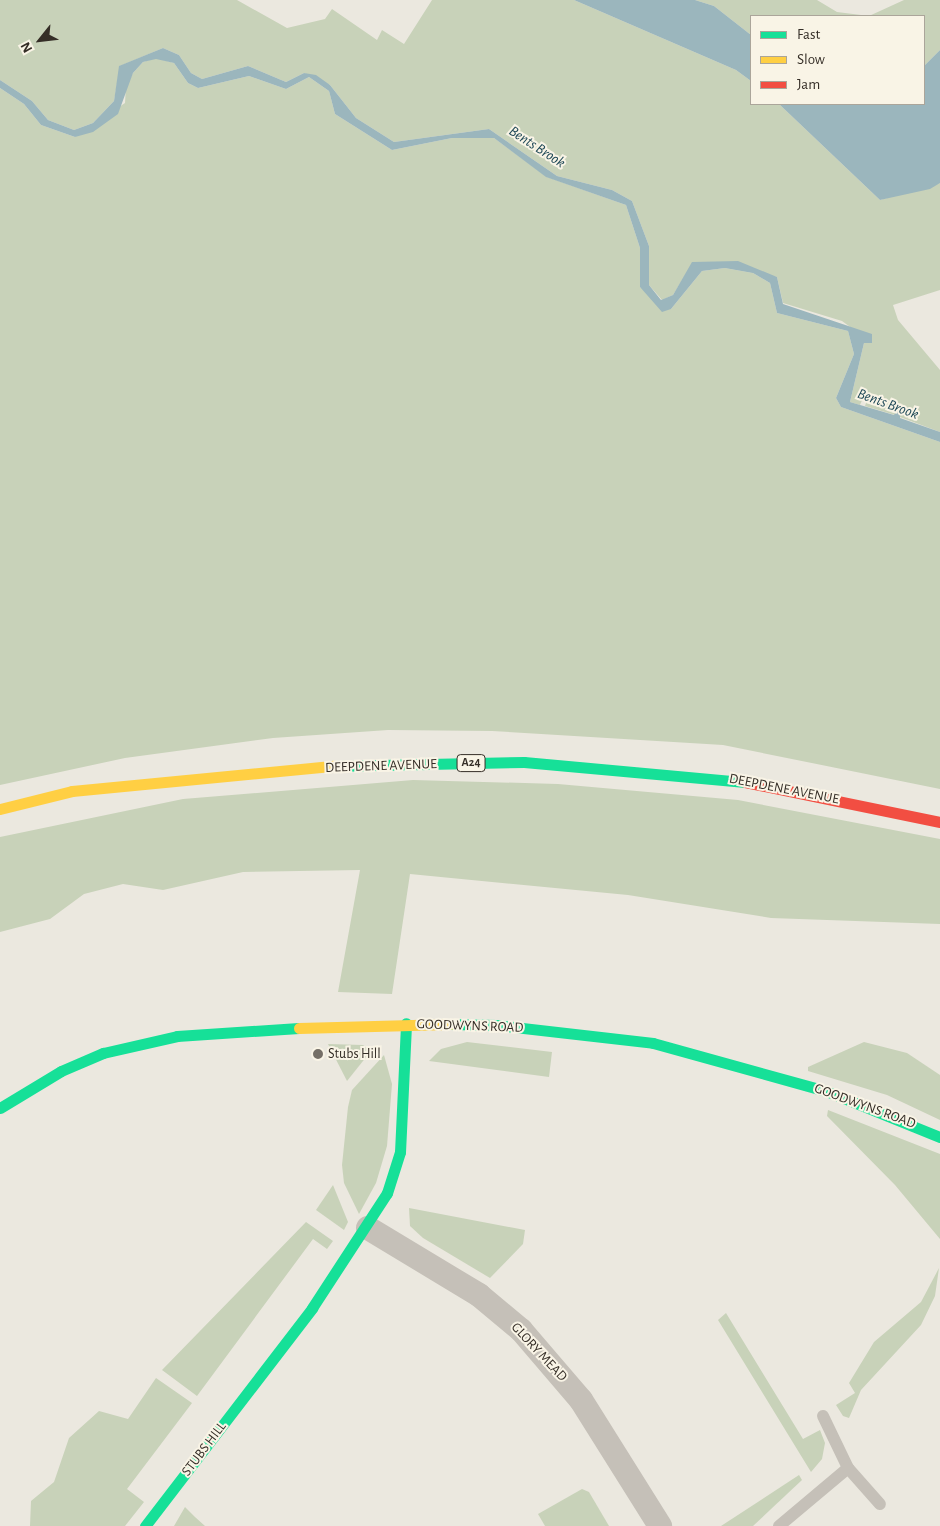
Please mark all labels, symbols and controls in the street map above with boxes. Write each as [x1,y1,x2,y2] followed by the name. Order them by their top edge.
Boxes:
[15,15,65,65] north arrow
[750,15,925,105] legend
[797,27,820,42] text: Fast
[18,40,35,55] text: N
[797,52,825,67] text: Slow
[797,77,820,92] text: Jam
[505,122,569,172] water label: Bents Brook
[855,385,921,423] water label: Bents Brook
[456,754,486,772] road number: A24
[325,756,437,776] street label: DEEPDENE AVENUE
[728,770,840,808] street label: DEEPDENE AVENUE
[416,1016,524,1036] street label: GOODWYNS ROAD
[328,1046,381,1062] place label: Stubs Hill
[312,1048,324,1060] marker: Stubs Hill
[812,1080,918,1132] street label: GOODWYNS ROAD
[507,1319,571,1385] street label: GLORY MEAD
[178,1419,230,1479] street label: STUBS HILL

